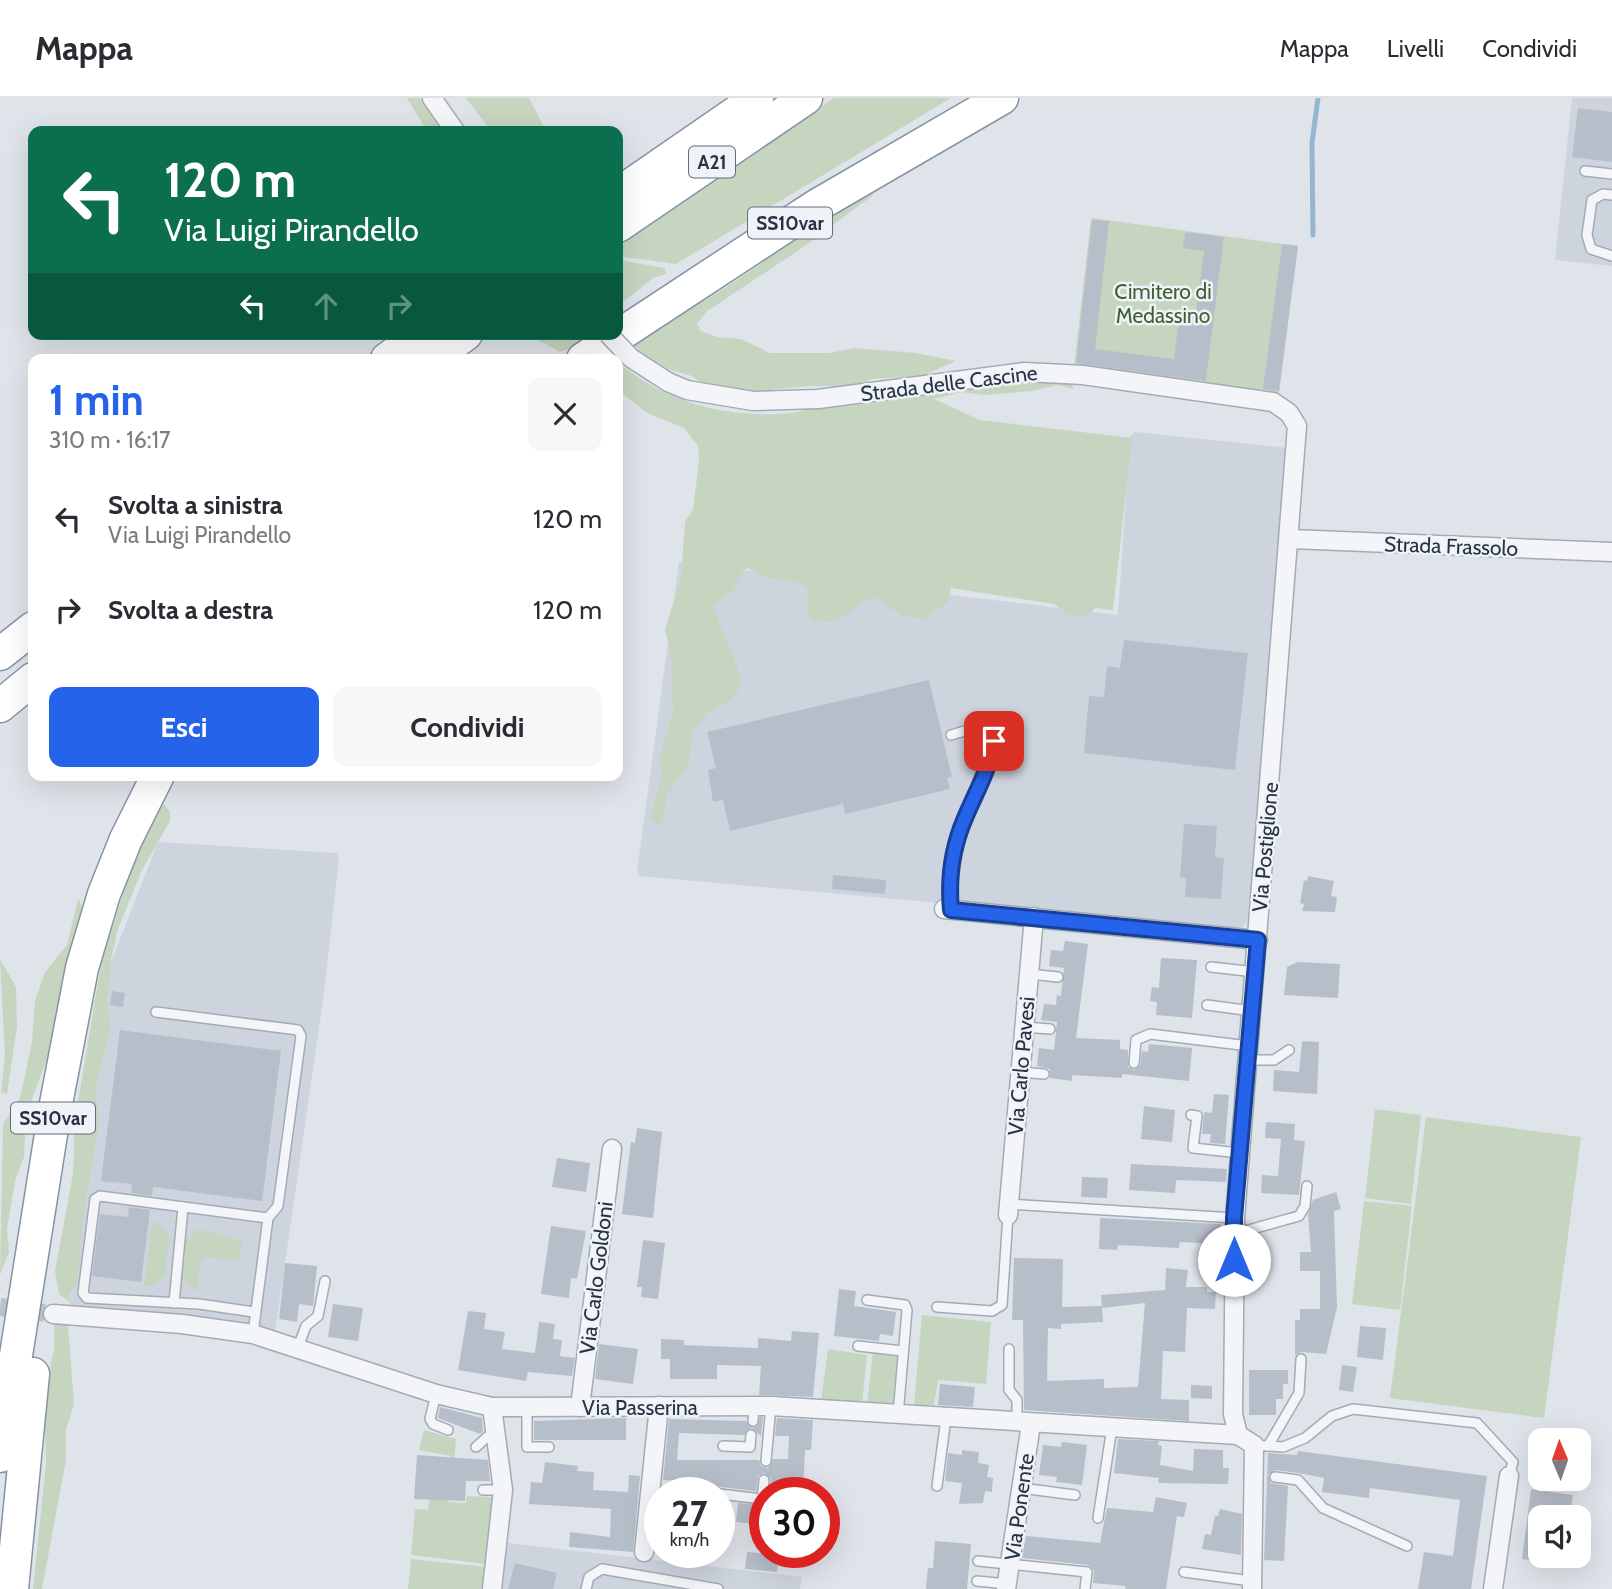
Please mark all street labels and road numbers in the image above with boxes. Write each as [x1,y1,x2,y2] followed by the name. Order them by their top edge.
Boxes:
[689,146,735,178] road number: A21
[748,208,832,238] road number: SS10var
[859,360,1039,406] street label: Strada delle Cascine
[1384,531,1518,561] street label: Strada Frassolo
[1247,781,1283,913] street label: Via Postiglione
[1002,996,1040,1136] street label: Via Carlo Pavesi
[11,1102,95,1134] road number: SS10var
[574,1200,618,1356] street label: Via Carlo Goldoni
[582,1395,698,1420] street label: Via Passerina
[999,1452,1039,1562] street label: Via Ponente

